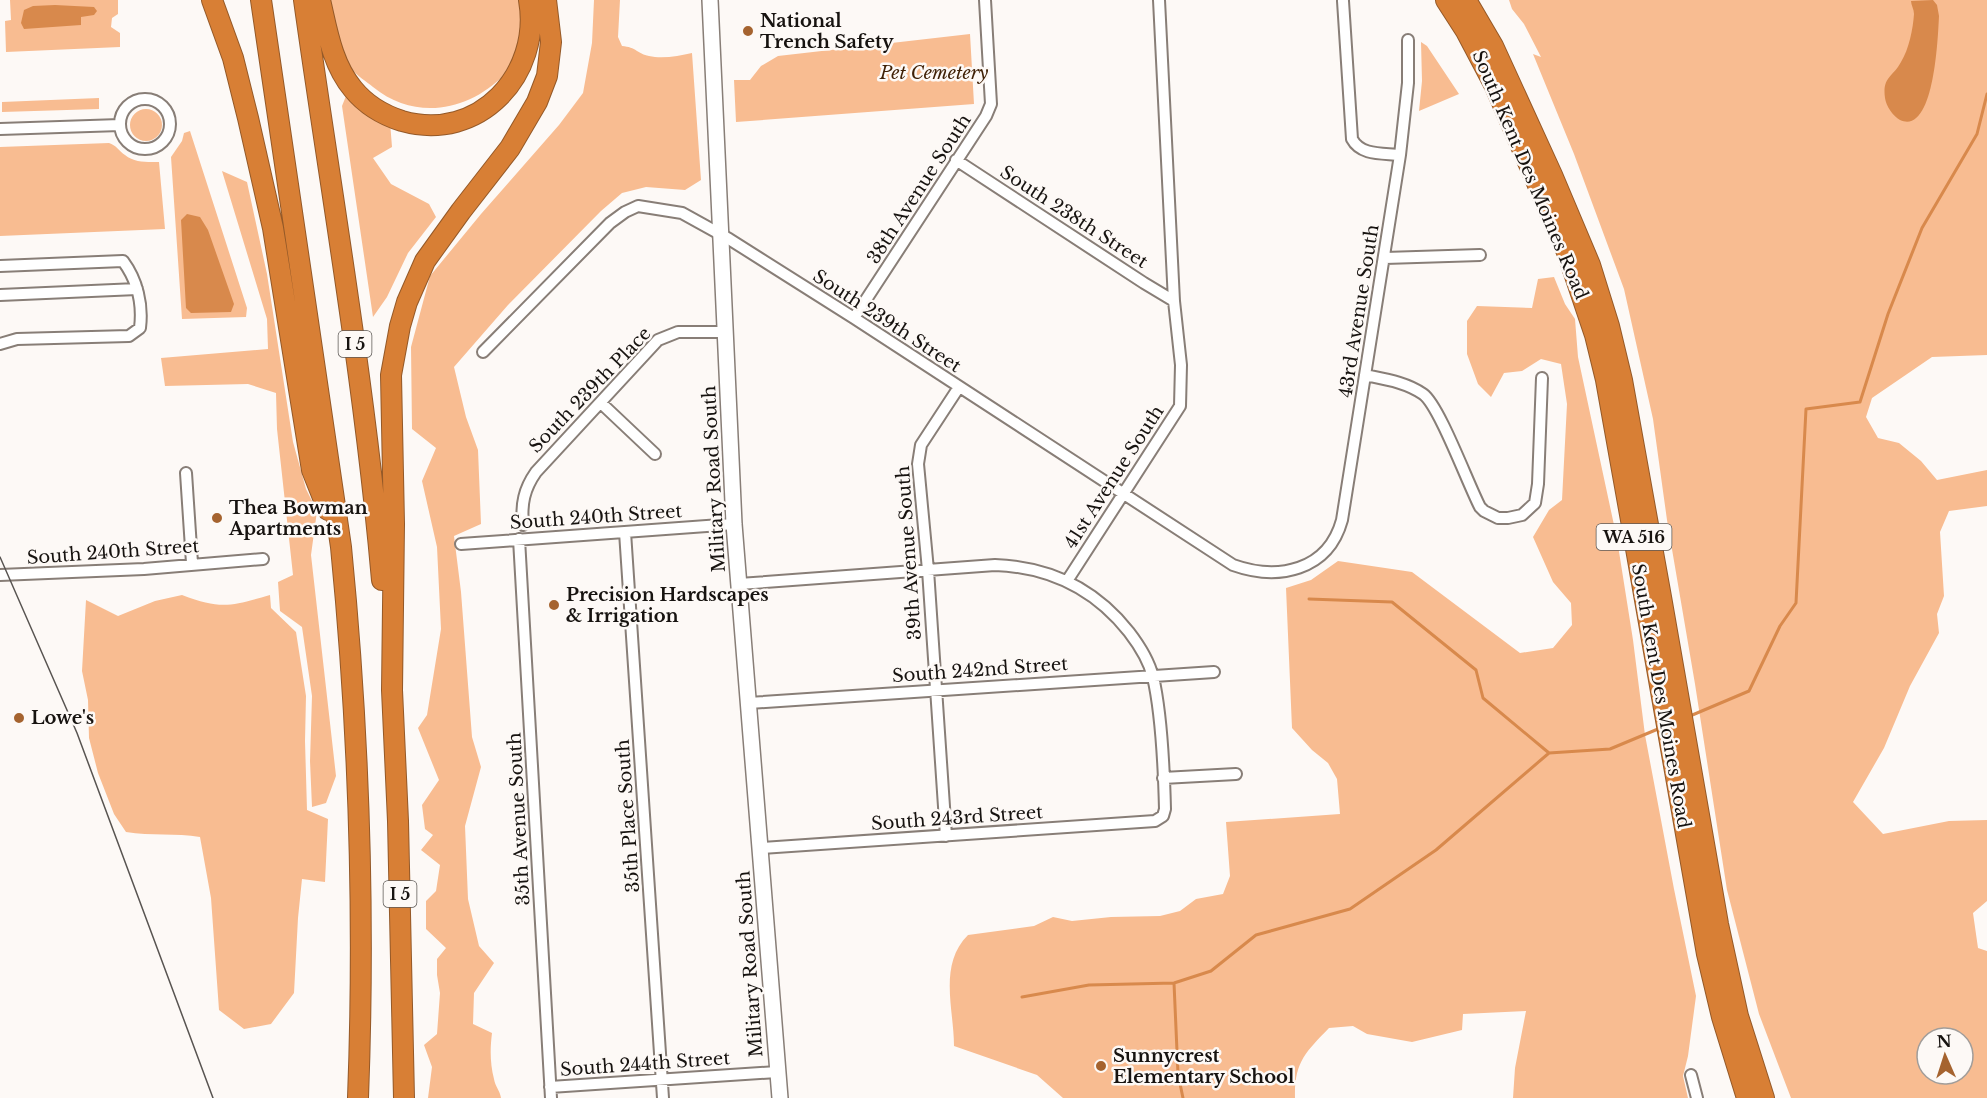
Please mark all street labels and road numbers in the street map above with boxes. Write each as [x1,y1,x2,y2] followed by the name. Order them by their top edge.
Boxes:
[1467,47,1593,303] street label: South Kent Des Moines Road
[862,110,976,268] street label: 38th Avenue South
[996,161,1152,273] street label: South 238th Street
[1334,223,1384,399] street label: 43rd Avenue South
[809,265,965,377] street label: South 239th Street
[524,323,656,457] street label: South 239th Place
[338,331,372,357] road number: I 5
[698,385,730,573] street label: Military Road South
[1059,401,1169,553] street label: 41st Avenue South
[892,465,926,641] street label: 39th Avenue South
[509,500,683,534] street label: South 240th Street
[1596,524,1672,550] road number: WA 516
[26,535,200,569] street label: South 240th Street
[1627,562,1695,830] street label: South Kent Des Moines Road
[891,653,1069,687] street label: South 242nd Street
[503,732,535,906] street label: 35th Avenue South
[612,739,644,893] street label: 35th Place South
[870,801,1044,835] street label: South 243rd Street
[733,870,767,1058] street label: Military Road South
[384,881,416,907] road number: I 5
[559,1047,731,1081] street label: South 244th Street

